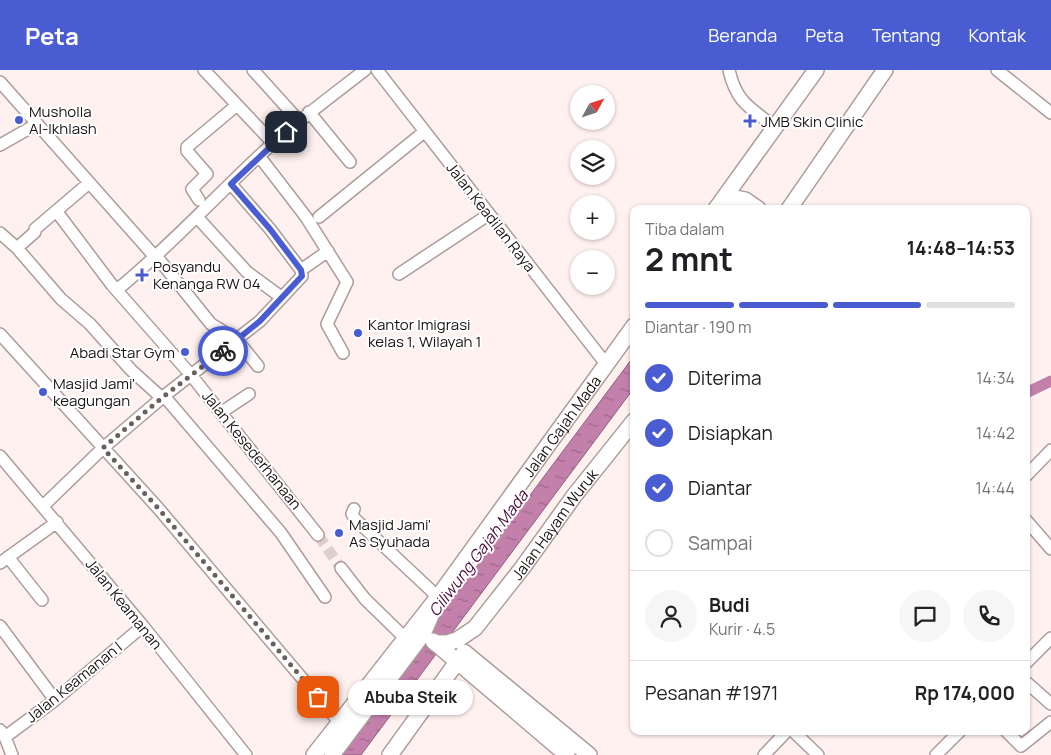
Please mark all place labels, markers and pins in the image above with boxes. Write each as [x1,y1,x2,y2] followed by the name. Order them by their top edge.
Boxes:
[29,101,97,139] place label: Musholla Al-Ikhlash
[265,111,307,153] pin
[761,111,863,132] place label: JMB Skin Clinic
[13,114,25,126] marker: Musholla Al-Ikhlash
[743,114,757,128] marker: JMB Skin Clinic
[153,256,261,294] place label: Posyandu Kenanga RW 04
[135,268,149,282] marker: Posyandu Kenanga RW 04
[368,314,481,352] place label: Kantor Imigrasi kelas 1, Wilayah 1
[352,327,364,339] marker: Kantor Imigrasi kelas 1, Wilayah 1
[70,342,175,363] place label: Abadi Star Gym
[179,346,191,358] marker: Abadi Star Gym
[53,373,135,411] place label: Masjid Jami' keagungan
[37,386,49,398] marker: Masjid Jami' keagungan
[349,514,431,552] place label: Masjid Jami' As Syuhada
[333,527,345,539] marker: Masjid Jami' As Syuhada
[297,676,339,718] pin
[348,680,473,714] callout: Abuba Steik

